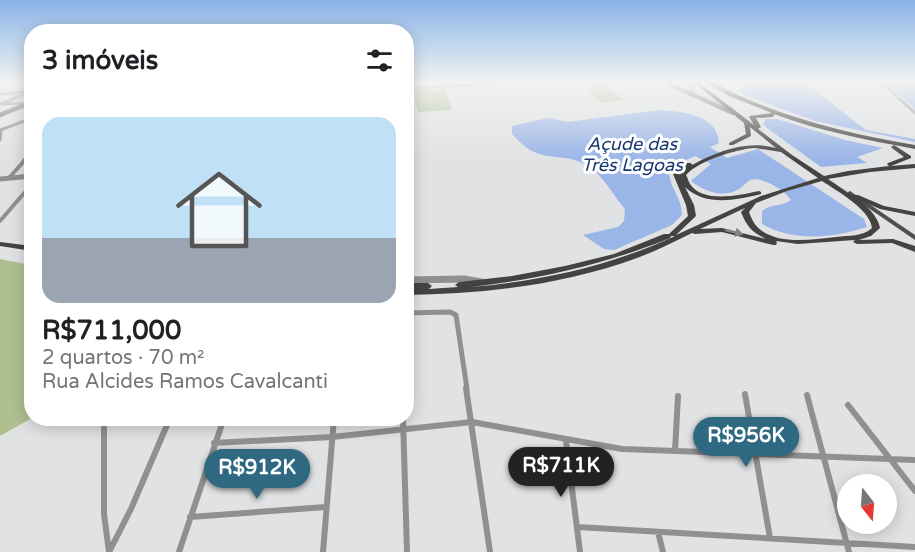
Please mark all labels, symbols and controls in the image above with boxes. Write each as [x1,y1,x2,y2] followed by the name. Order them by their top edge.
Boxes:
[363,44,396,77] icon: filters
[42,45,158,76] text: 3 imóveis
[581,133,684,176] water label: Açude das Três Lagoas
[165,156,273,264] icon: home
[725,228,743,238] one-way arrow
[42,315,181,346] text: R$711,000
[42,346,204,370] text: 2 quartos · 70 m²
[42,370,328,394] text: Rua Alcides Ramos Cavalcanti
[697,417,795,468] pin: R$956K
[707,424,785,448] text: R$956K
[512,447,610,498] pin: R$711K
[208,449,306,500] pin: R$912K
[522,454,600,478] text: R$711K
[218,456,296,480] text: R$912K
[837,474,897,534] north arrow
[837,474,897,534] map controls

